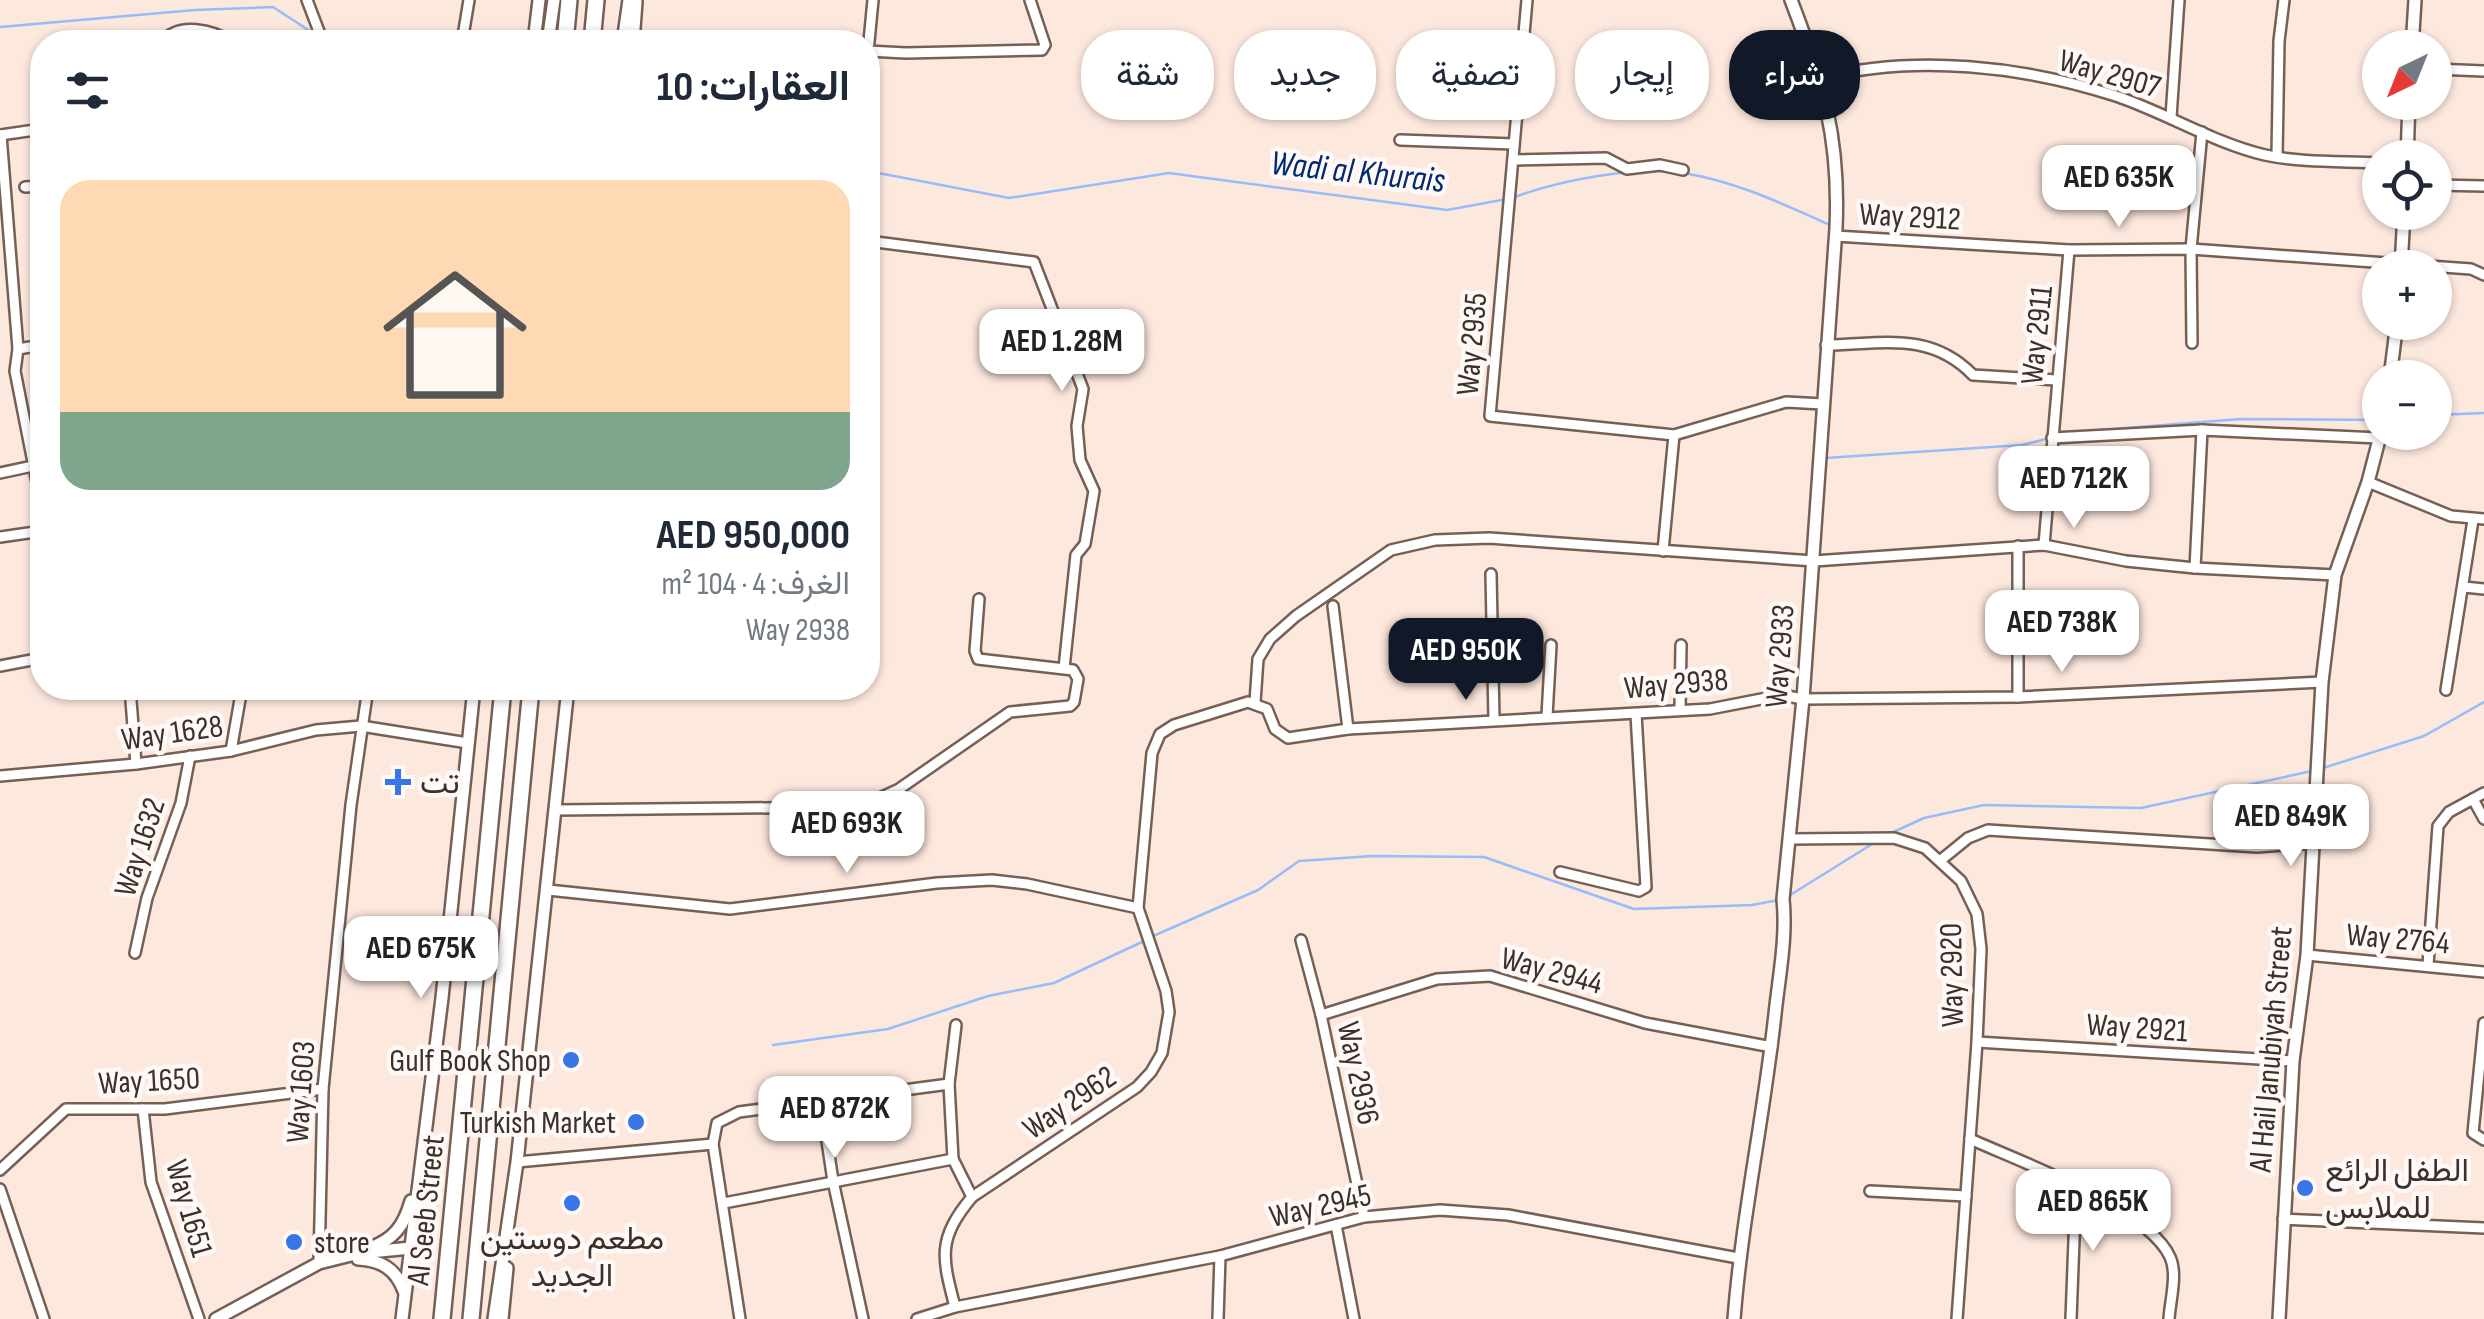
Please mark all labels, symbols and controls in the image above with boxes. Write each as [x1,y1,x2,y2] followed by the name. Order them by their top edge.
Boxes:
[1081,30,1214,120] chip: شقة
[1234,30,1376,120] chip: جديد
[1396,30,1555,120] chip: تصفية
[1575,30,1709,120] chip: إيجار
[1729,30,1860,120] chip: شراء
[2362,30,2452,120] north arrow
[2362,30,2452,450] map controls
[2054,41,2165,108] street label: Way 2907
[657,62,850,113] text: العقارات: 10
[60,63,115,118] icon: filters
[2362,140,2452,230] button: locate
[1269,142,1448,203] water label: Wadi al Khurais
[2016,145,2222,230] pin: AED 635K
[2064,158,2174,197] text: AED 635K
[1858,195,1962,240] street label: Way 2912
[365,245,545,425] icon: home
[2362,250,2452,340] button: +
[2013,284,2062,387] street label: Way 2911
[1449,291,1496,397] street label: Way 2935
[948,309,1176,394] pin: AED 1.28M
[1001,322,1123,361] text: AED 1.28M
[2362,360,2452,450] button: −
[1971,446,2177,531] pin: AED 712K
[2020,459,2128,498] text: AED 712K
[657,510,850,561] text: AED 950,000
[662,565,850,604] text: الغرف: 4 · 104 m²
[1959,590,2165,675] pin: AED 738K
[1757,603,1804,709] street label: Way 2933
[2007,603,2117,642] text: AED 738K
[746,611,850,650] text: Way 2938
[1363,618,1569,703] pin: AED 950K
[1411,631,1521,670] text: AED 950K
[1622,661,1730,708] street label: Way 2938
[119,707,226,760] street label: Way 1628
[420,764,460,803] place label: تت
[385,769,411,795] marker: تت
[2188,784,2394,869] pin: AED 849K
[744,791,950,876] pin: AED 693K
[106,793,175,902] street label: Way 1632
[2235,797,2347,836] text: AED 849K
[792,804,902,843] text: AED 693K
[318,916,524,1001] pin: AED 675K
[2345,916,2451,963] street label: Way 2764
[1932,922,1973,1027] street label: Way 2920
[2241,925,2302,1175] street label: Al Hail Janubiyah Street
[366,929,476,968] text: AED 675K
[1496,939,1607,1004] street label: Way 2944
[2085,1006,2189,1051] street label: Way 2921
[1328,1018,1387,1128] street label: Way 2936
[278,1040,325,1145] street label: Way 1603
[389,1042,551,1081] place label: Gulf Book Shop
[560,1049,582,1071] marker: Gulf Book Shop
[1016,1058,1124,1149] street label: Way 2962
[97,1059,201,1104] street label: Way 1650
[732,1076,938,1161] pin: AED 872K
[780,1089,890,1128] text: AED 872K
[460,1104,616,1143] place label: Turkish Market
[625,1111,647,1133] marker: Turkish Market
[399,1133,454,1288] street label: Al Seeb Street
[2325,1152,2469,1228] place label: الطفل الرائع للملابس
[156,1156,221,1261] street label: Way 1651
[1990,1169,2196,1254] pin: AED 865K
[1266,1176,1375,1237] street label: Way 2945
[2294,1177,2316,1199] marker: الطفل الرائع للملابس
[2038,1182,2148,1221] text: AED 865K
[561,1192,583,1214] marker: مطعم دوستين الجديد
[480,1220,664,1296] place label: مطعم دوستين الجديد
[314,1224,370,1263] place label: store
[283,1231,305,1253] marker: store

